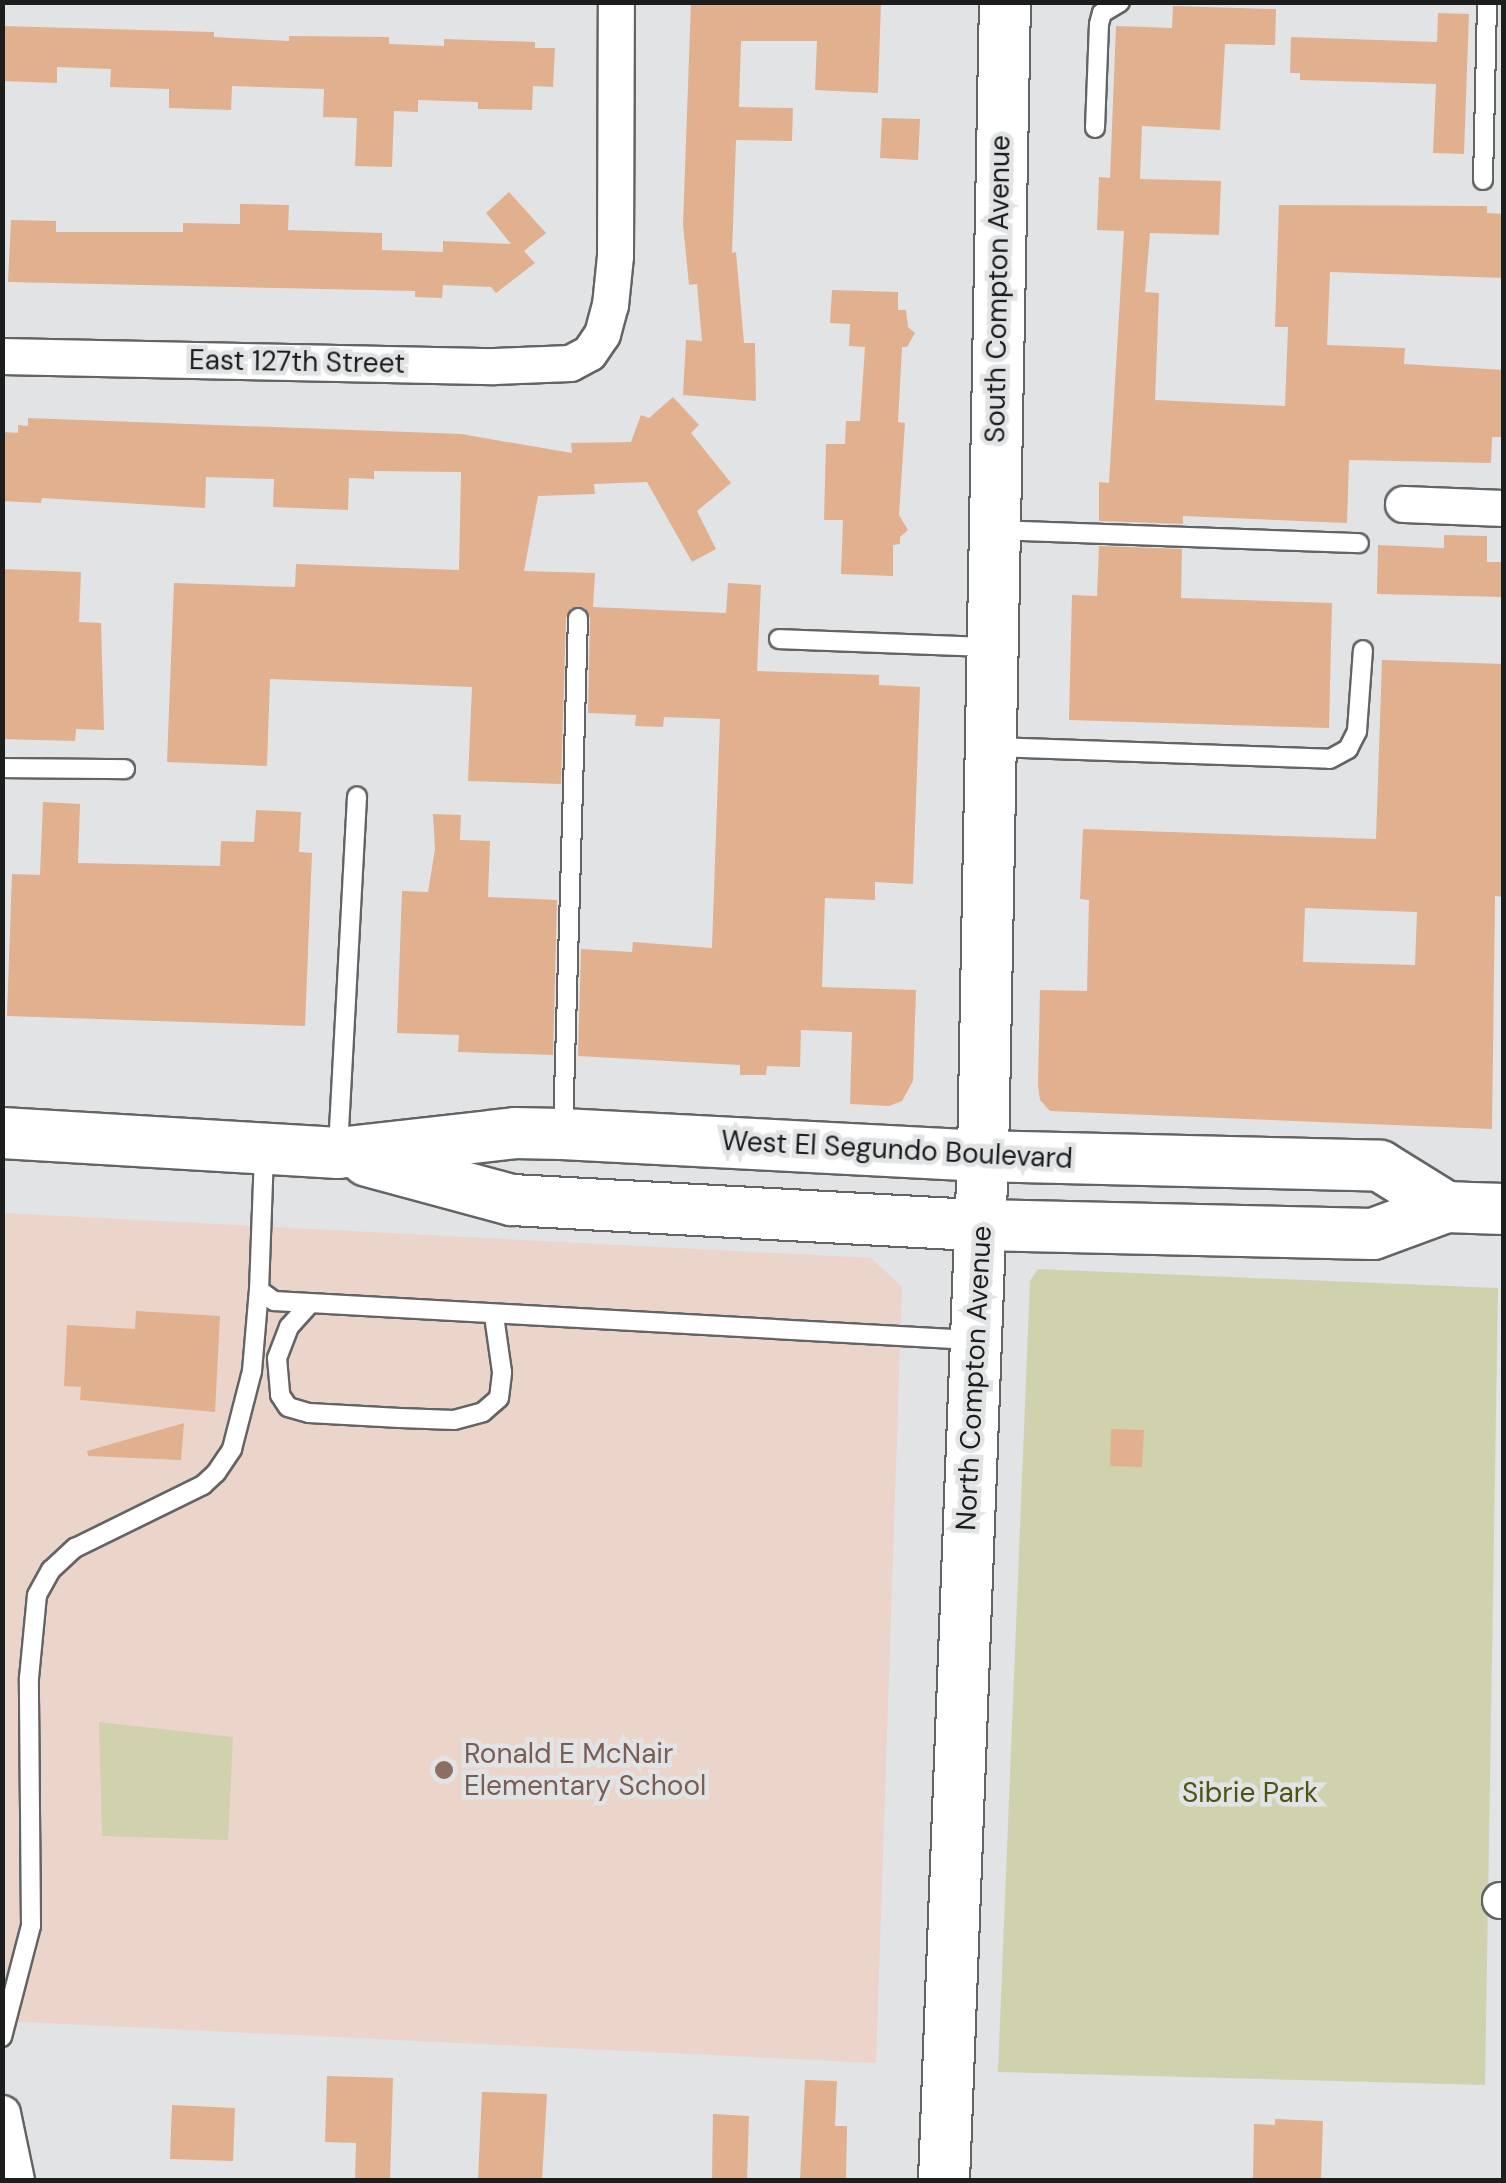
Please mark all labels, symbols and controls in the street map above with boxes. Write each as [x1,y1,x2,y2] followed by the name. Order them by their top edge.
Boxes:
[979,135,1017,443] street label: South Compton Avenue
[189,343,405,381] street label: East 127th Street
[720,1124,1074,1176] street label: West El Segundo Boulevard
[949,1225,999,1531] street label: North Compton Avenue
[464,1737,706,1803] place label: Ronald E McNair Elementary School
[433,1759,455,1781] marker: Ronald E McNair Elementary School
[1182,1776,1318,1810] park label: Sibrie Park

